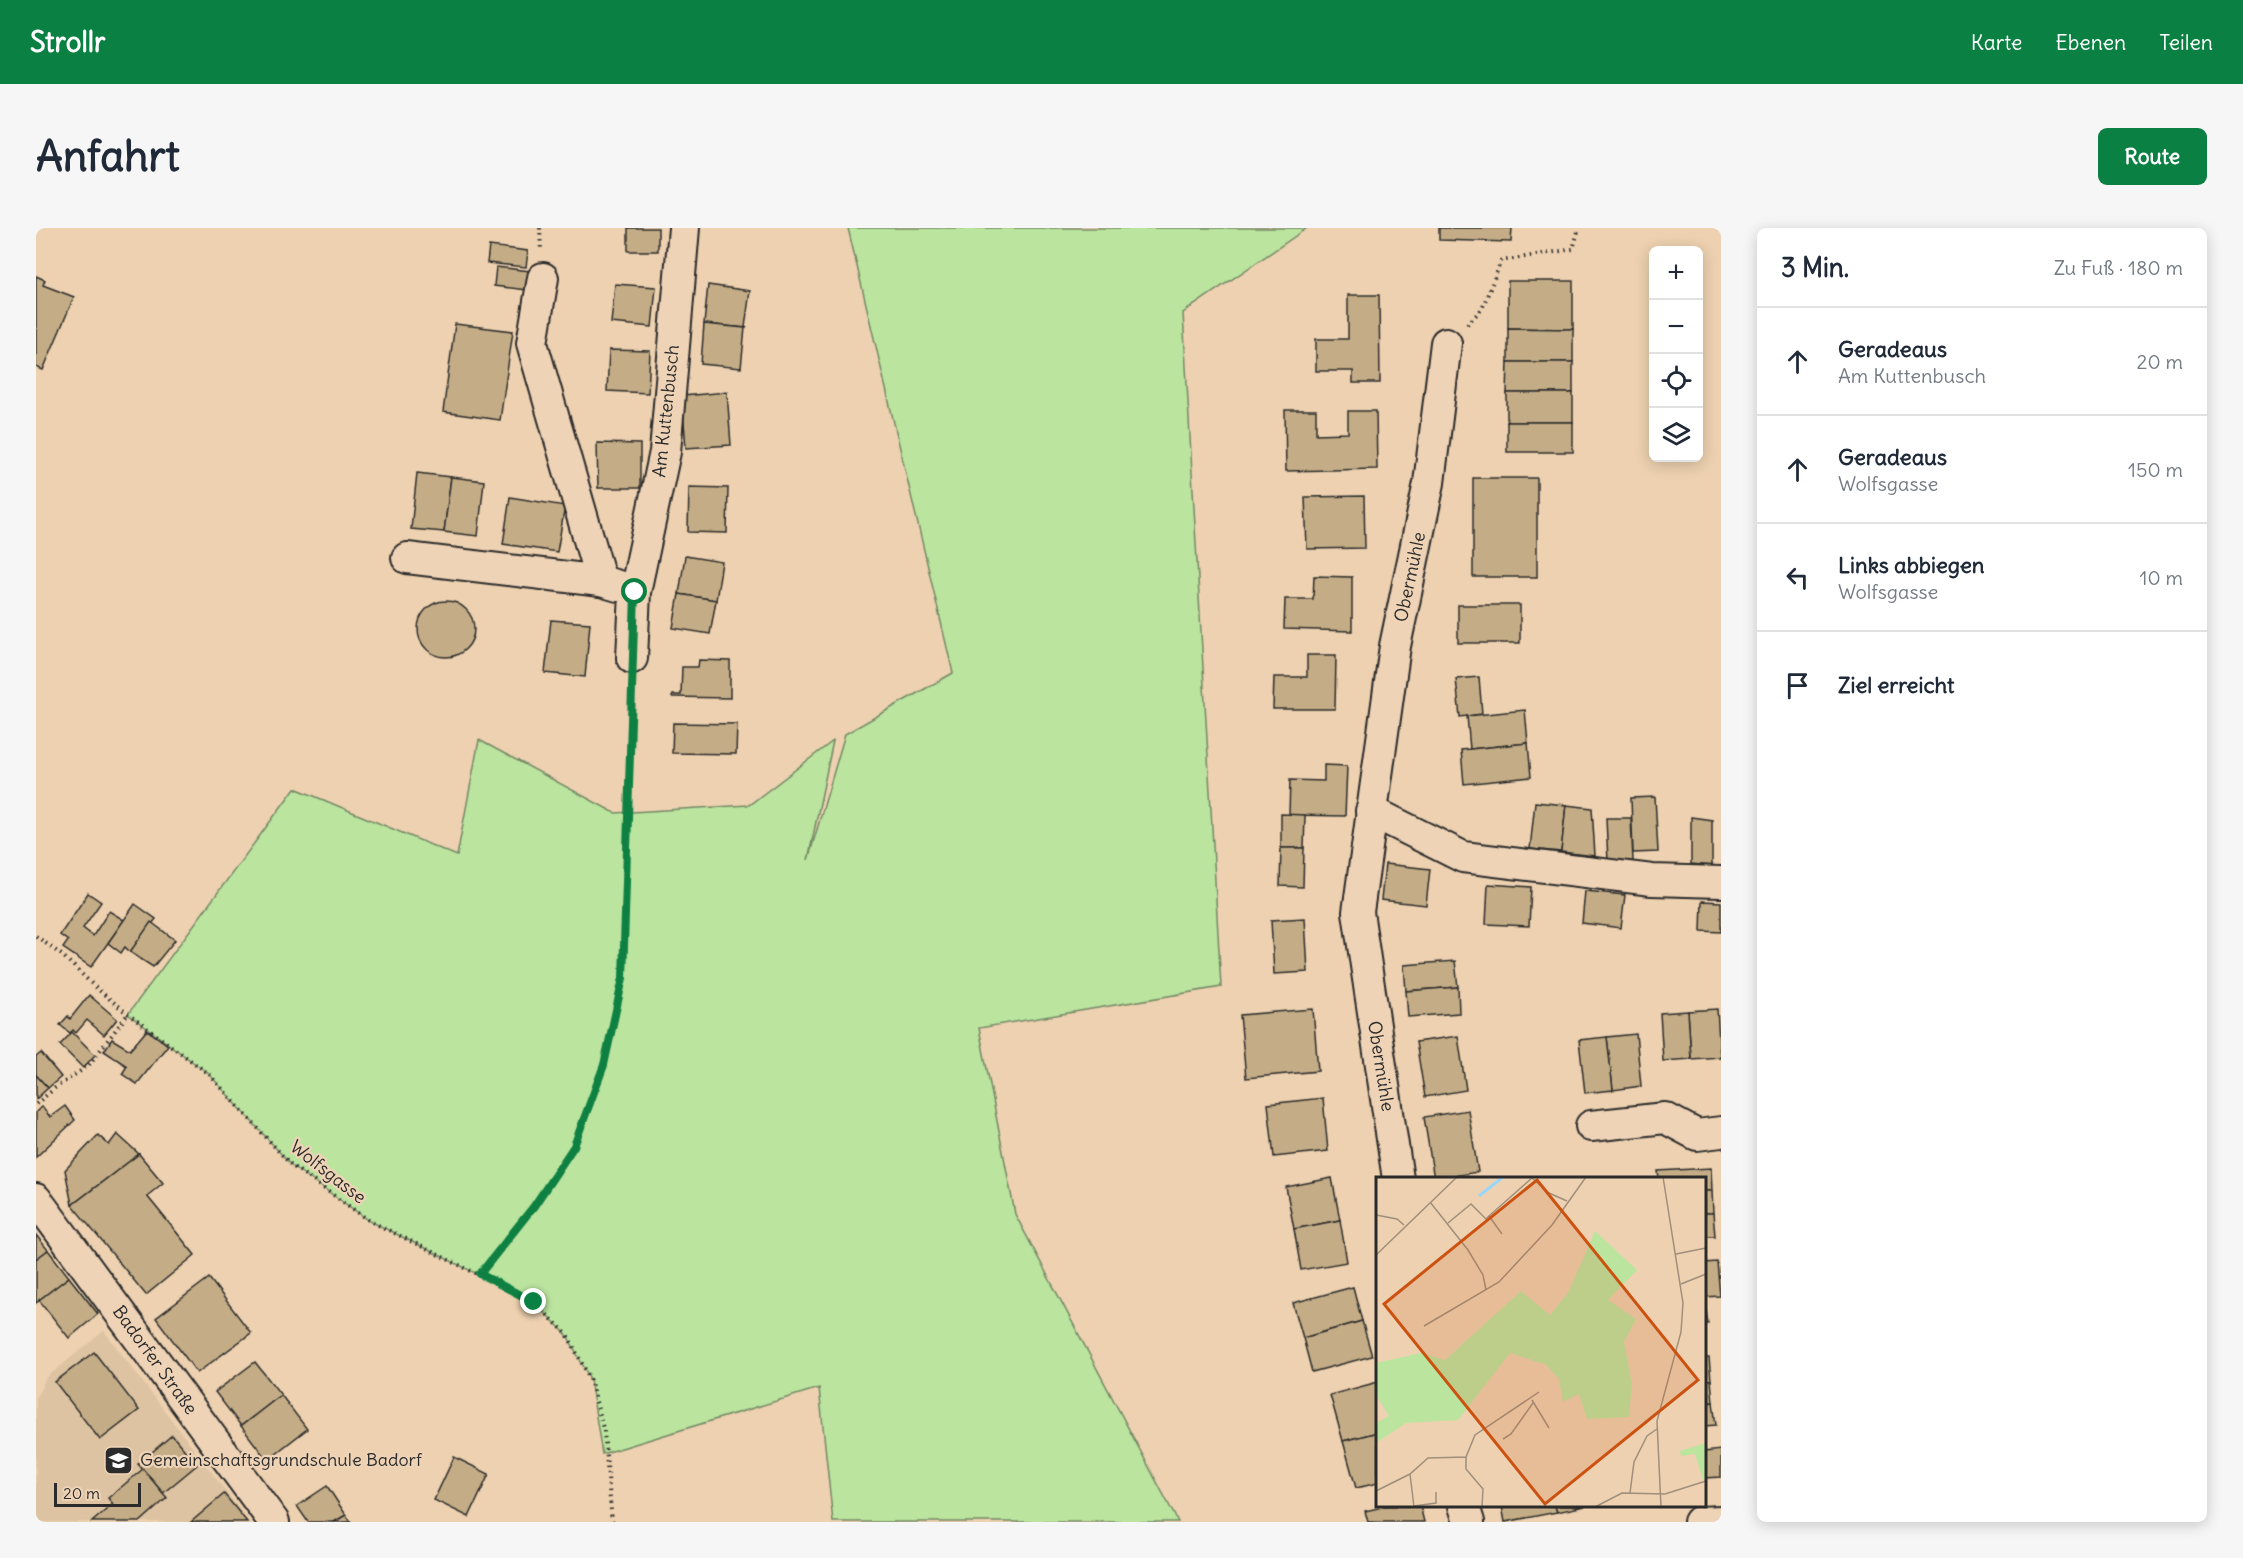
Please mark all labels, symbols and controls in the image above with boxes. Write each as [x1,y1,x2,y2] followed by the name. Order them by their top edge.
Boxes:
[30,24,105,60] text: Strollr
[1971,29,2022,56] text: Karte
[2055,29,2126,56] text: Ebenen
[2159,29,2213,56] text: Teilen
[2098,128,2207,185] button: Route
[36,130,180,182] text: Anfahrt
[1649,246,1703,462] map controls
[1649,246,1703,300] button: +
[1781,251,1849,284] text: 3 Min.
[2054,255,2183,280] text: Zu Fuß · 180 m
[1649,300,1703,354] button: −
[1838,335,1947,363] text: Geradeaus
[647,343,684,478] street label: Am Kuttenbusch
[1781,345,1814,378] icon: ahead
[2137,349,2183,374] text: 20 m
[1649,354,1703,408] button: locate
[1838,363,1986,388] text: Am Kuttenbusch
[1649,408,1703,462] button: layers
[1838,443,1947,471] text: Geradeaus
[1781,453,1814,486] icon: ahead
[2128,457,2183,482] text: 150 m
[1838,471,1938,496] text: Wolfsgasse
[1389,530,1430,624] street label: Obermühle
[1838,551,1985,579] text: Links abbiegen
[1781,561,1814,594] icon: left
[2140,565,2183,590] text: 10 m
[621,578,647,604] route start
[1838,579,1938,604] text: Wolfsgasse
[1781,669,1814,702] icon: arrive
[1838,671,1955,699] text: Ziel erreicht
[1363,1019,1400,1113] street label: Obermühle
[286,1135,371,1208] street label: Wolfsgasse
[1376,1177,1706,1507] inset map
[520,1288,546,1314] route end
[108,1301,203,1419] street label: Badorfer Straße
[103,1444,135,1476] school or university icon: Gemeinschaftsgrundschule Badorf
[140,1448,423,1471] place label: Gemeinschaftsgrundschule Badorf
[54,1480,141,1508] scale bar
[63,1483,100,1503] text: 20 m

